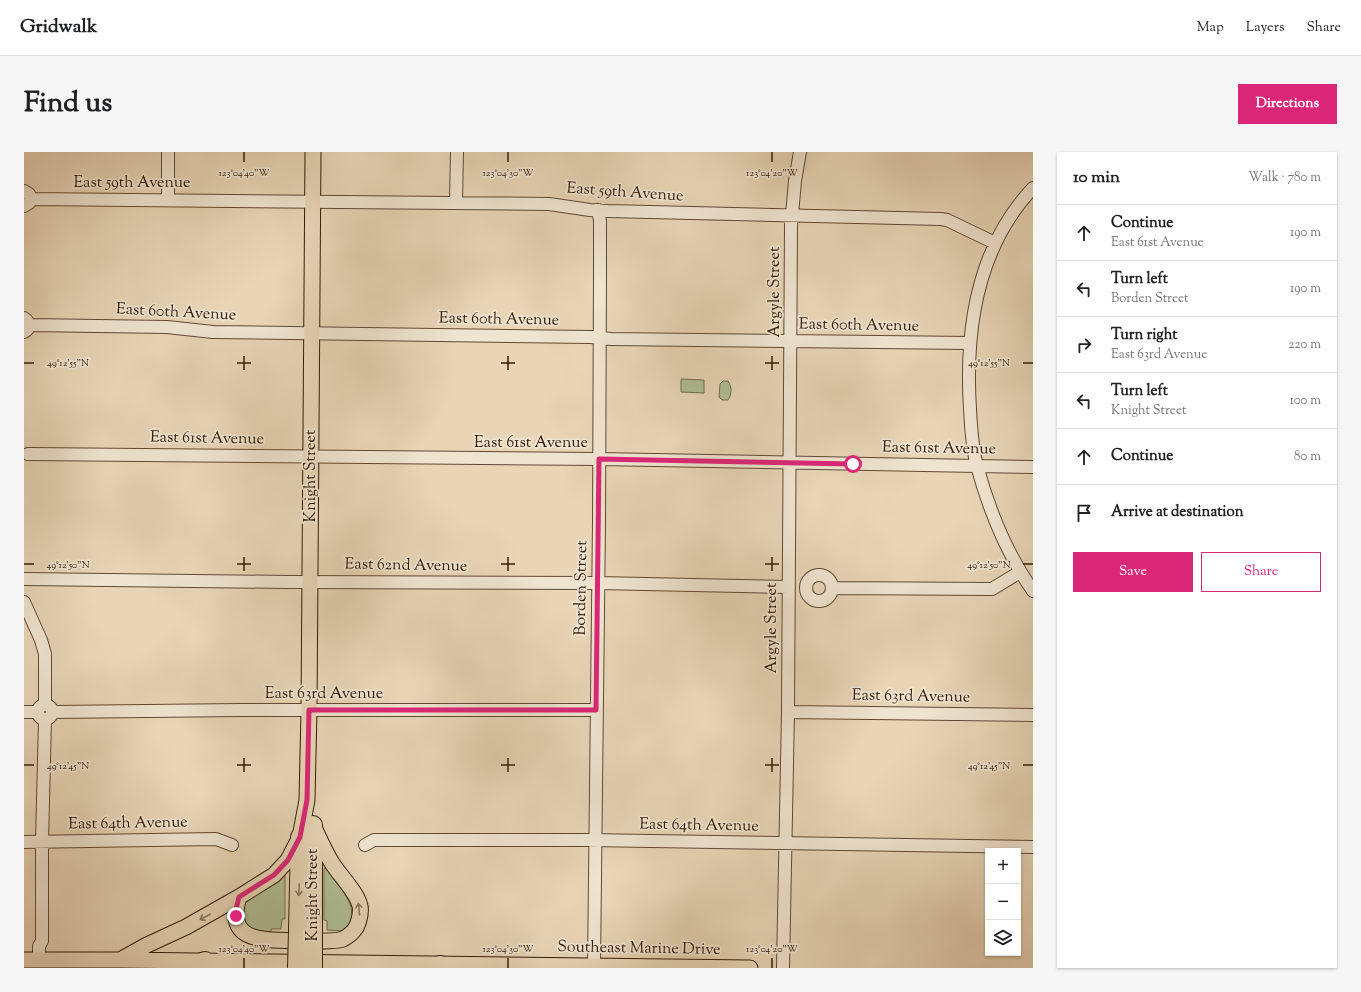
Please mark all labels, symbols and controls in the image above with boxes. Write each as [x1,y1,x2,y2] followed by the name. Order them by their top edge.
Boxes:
[20,14,97,41] text: Gridwalk
[1197,18,1224,38] text: Map
[1246,18,1284,38] text: Layers
[1306,18,1341,38] text: Share
[24,84,112,124] text: Find us
[1238,84,1337,124] button: Directions
[218,166,270,181] text: 123°04'40"W
[482,166,534,181] text: 123°04'30"W
[746,166,798,181] text: 123°04'20"W
[1073,166,1120,190] text: 10 min
[1248,169,1321,187] text: Walk · 780 m
[73,172,191,195] street label: East 59th Avenue
[566,177,684,209] street label: East 59th Avenue
[1111,213,1173,234] text: Continue
[1073,222,1095,244] icon: ahead
[1290,224,1321,242] text: 190 m
[1111,234,1204,252] text: East 61st Avenue
[764,246,787,337] street label: Argyle Street
[1111,269,1168,290] text: Turn left
[1073,278,1095,300] icon: left
[1290,280,1321,298] text: 190 m
[1111,290,1188,308] text: Borden Street
[115,298,237,328] street label: East 60th Avenue
[439,307,559,333] street label: East 60th Avenue
[799,313,919,339] street label: East 60th Avenue
[1111,325,1177,346] text: Turn right
[1073,334,1095,356] icon: right
[1288,336,1321,354] text: 220 m
[1111,346,1207,364] text: East 63rd Avenue
[47,356,89,371] text: 49°12'55"N
[968,356,1010,371] text: 49°12'55"N
[1111,381,1168,402] text: Turn left
[1073,390,1095,412] icon: left
[1289,392,1321,410] text: 100 m
[1111,402,1186,420] text: Knight Street
[150,427,264,451] street label: East 61st Avenue
[300,429,323,522] street label: Knight Street
[474,432,588,455] street label: East 61st Avenue
[882,437,996,461] street label: East 61st Avenue
[1073,446,1095,468] icon: ahead
[1111,446,1173,467] text: Continue
[1294,448,1321,466] text: 80 m
[844,455,862,473] route start
[1073,502,1095,524] icon: arrive
[1111,502,1244,523] text: Arrive at destination
[570,540,594,636] street label: Borden Street
[1073,552,1193,592] button: Save
[1201,552,1321,592] button: Share
[344,553,468,579] street label: East 62nd Avenue
[46,558,90,573] text: 49°12'50"N
[967,558,1011,573] text: 49°12'50"N
[761,582,784,673] street label: Argyle Street
[265,683,383,706] street label: East 63rd Avenue
[852,684,970,710] street label: East 63rd Avenue
[47,759,89,774] text: 49°12'45"N
[968,759,1010,774] text: 49°12'45"N
[68,811,188,837] street label: East 64th Avenue
[639,813,759,839] street label: East 64th Avenue
[302,848,325,941] street label: Knight Street
[985,848,1021,956] map controls
[985,848,1021,884] button: +
[295,883,303,896] one-way arrow
[985,884,1021,920] button: −
[355,902,363,915] one-way arrow
[227,907,245,925] route end
[200,913,212,921] one-way arrow
[985,920,1021,956] button: layers
[557,936,721,962] street label: Southeast Marine Drive
[218,942,270,957] text: 123°04'40"W
[482,942,534,957] text: 123°04'30"W
[746,942,798,957] text: 123°04'20"W

